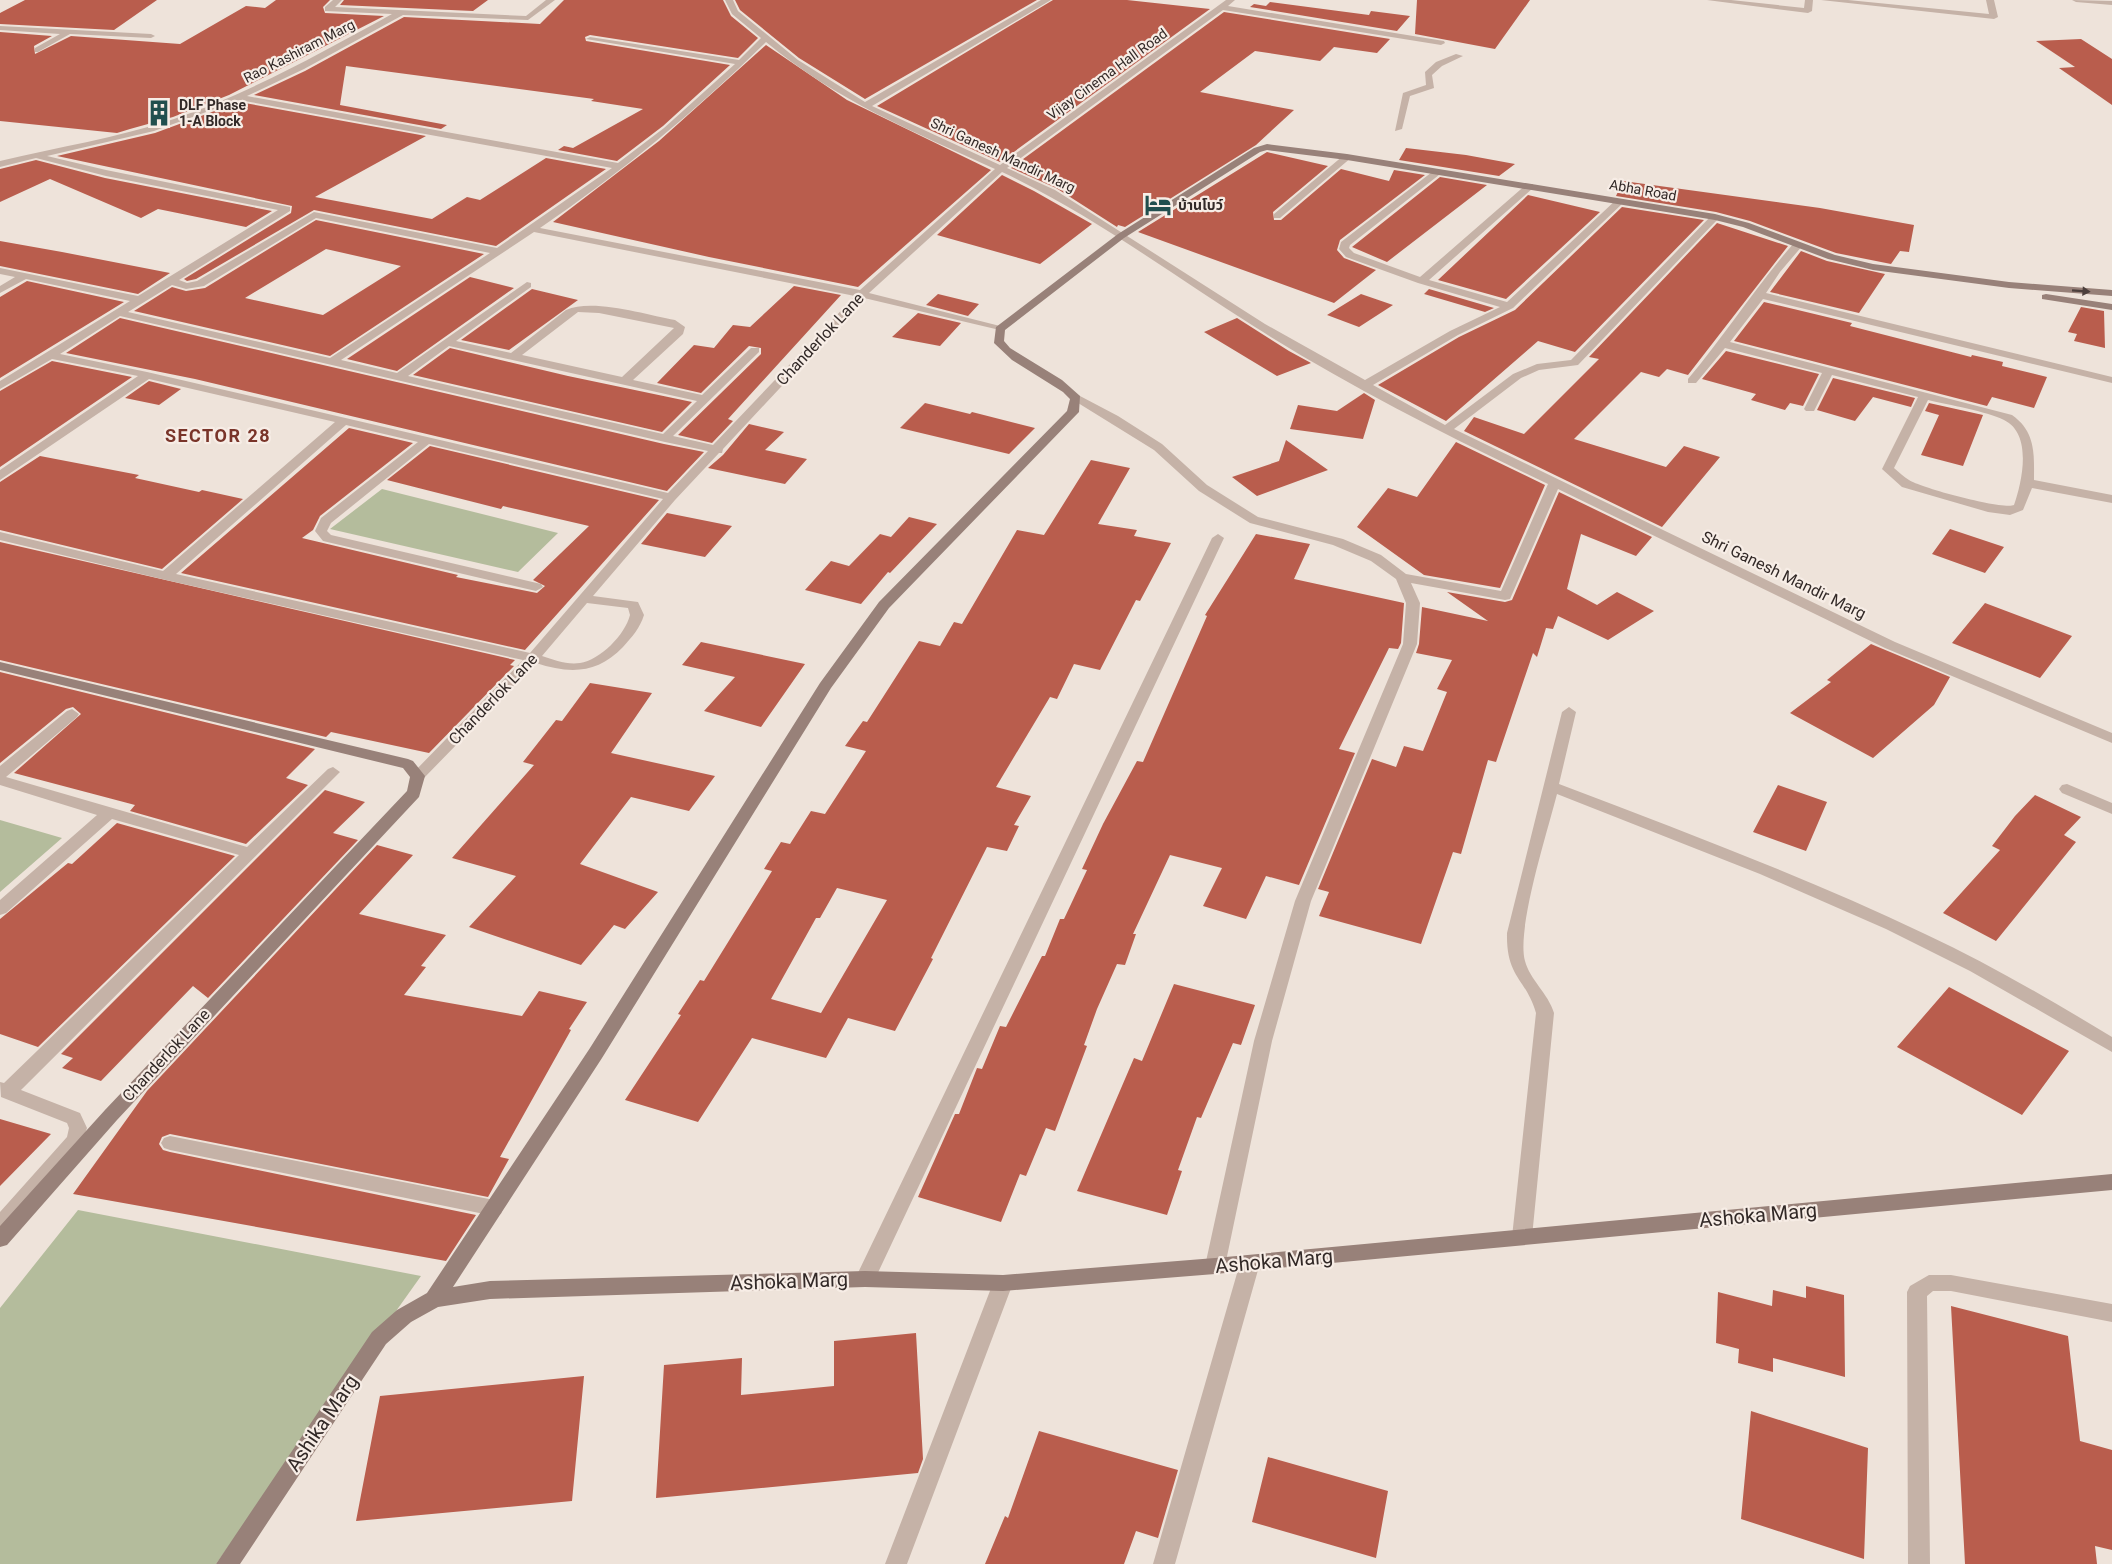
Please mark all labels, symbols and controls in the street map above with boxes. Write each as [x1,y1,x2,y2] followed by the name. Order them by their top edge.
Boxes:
[241,16,357,86] street label: Rao Kashiram Marg
[1044,25,1170,123] street label: Vijay Cinema Hall Road
[179,97,246,129] place label: DLF Phase 1-A Block
[144,98,174,128] building icon: DLF Phase 1-A Block
[928,114,1078,196] street label: Shri Ganesh Mandir Marg
[1608,176,1678,204] street label: Abha Road
[1143,190,1173,220] hotel icon: บ้านโบว์
[1178,197,1223,213] place label: บ้านโบว์
[2072,286,2091,296] one-way arrow
[772,289,868,389] street label: Chanderlok Lane
[165,425,271,446] district label: SECTOR 28
[1699,527,1869,623] street label: Shri Ganesh Mandir Marg
[445,649,541,749] street label: Chanderlok Lane
[118,1005,214,1105] street label: Chanderlok Lane
[1698,1198,1818,1232] street label: Ashoka Marg
[1214,1244,1334,1278] street label: Ashoka Marg
[730,1267,848,1295] street label: Ashoka Marg
[281,1370,363,1476] street label: Ashika Marg

